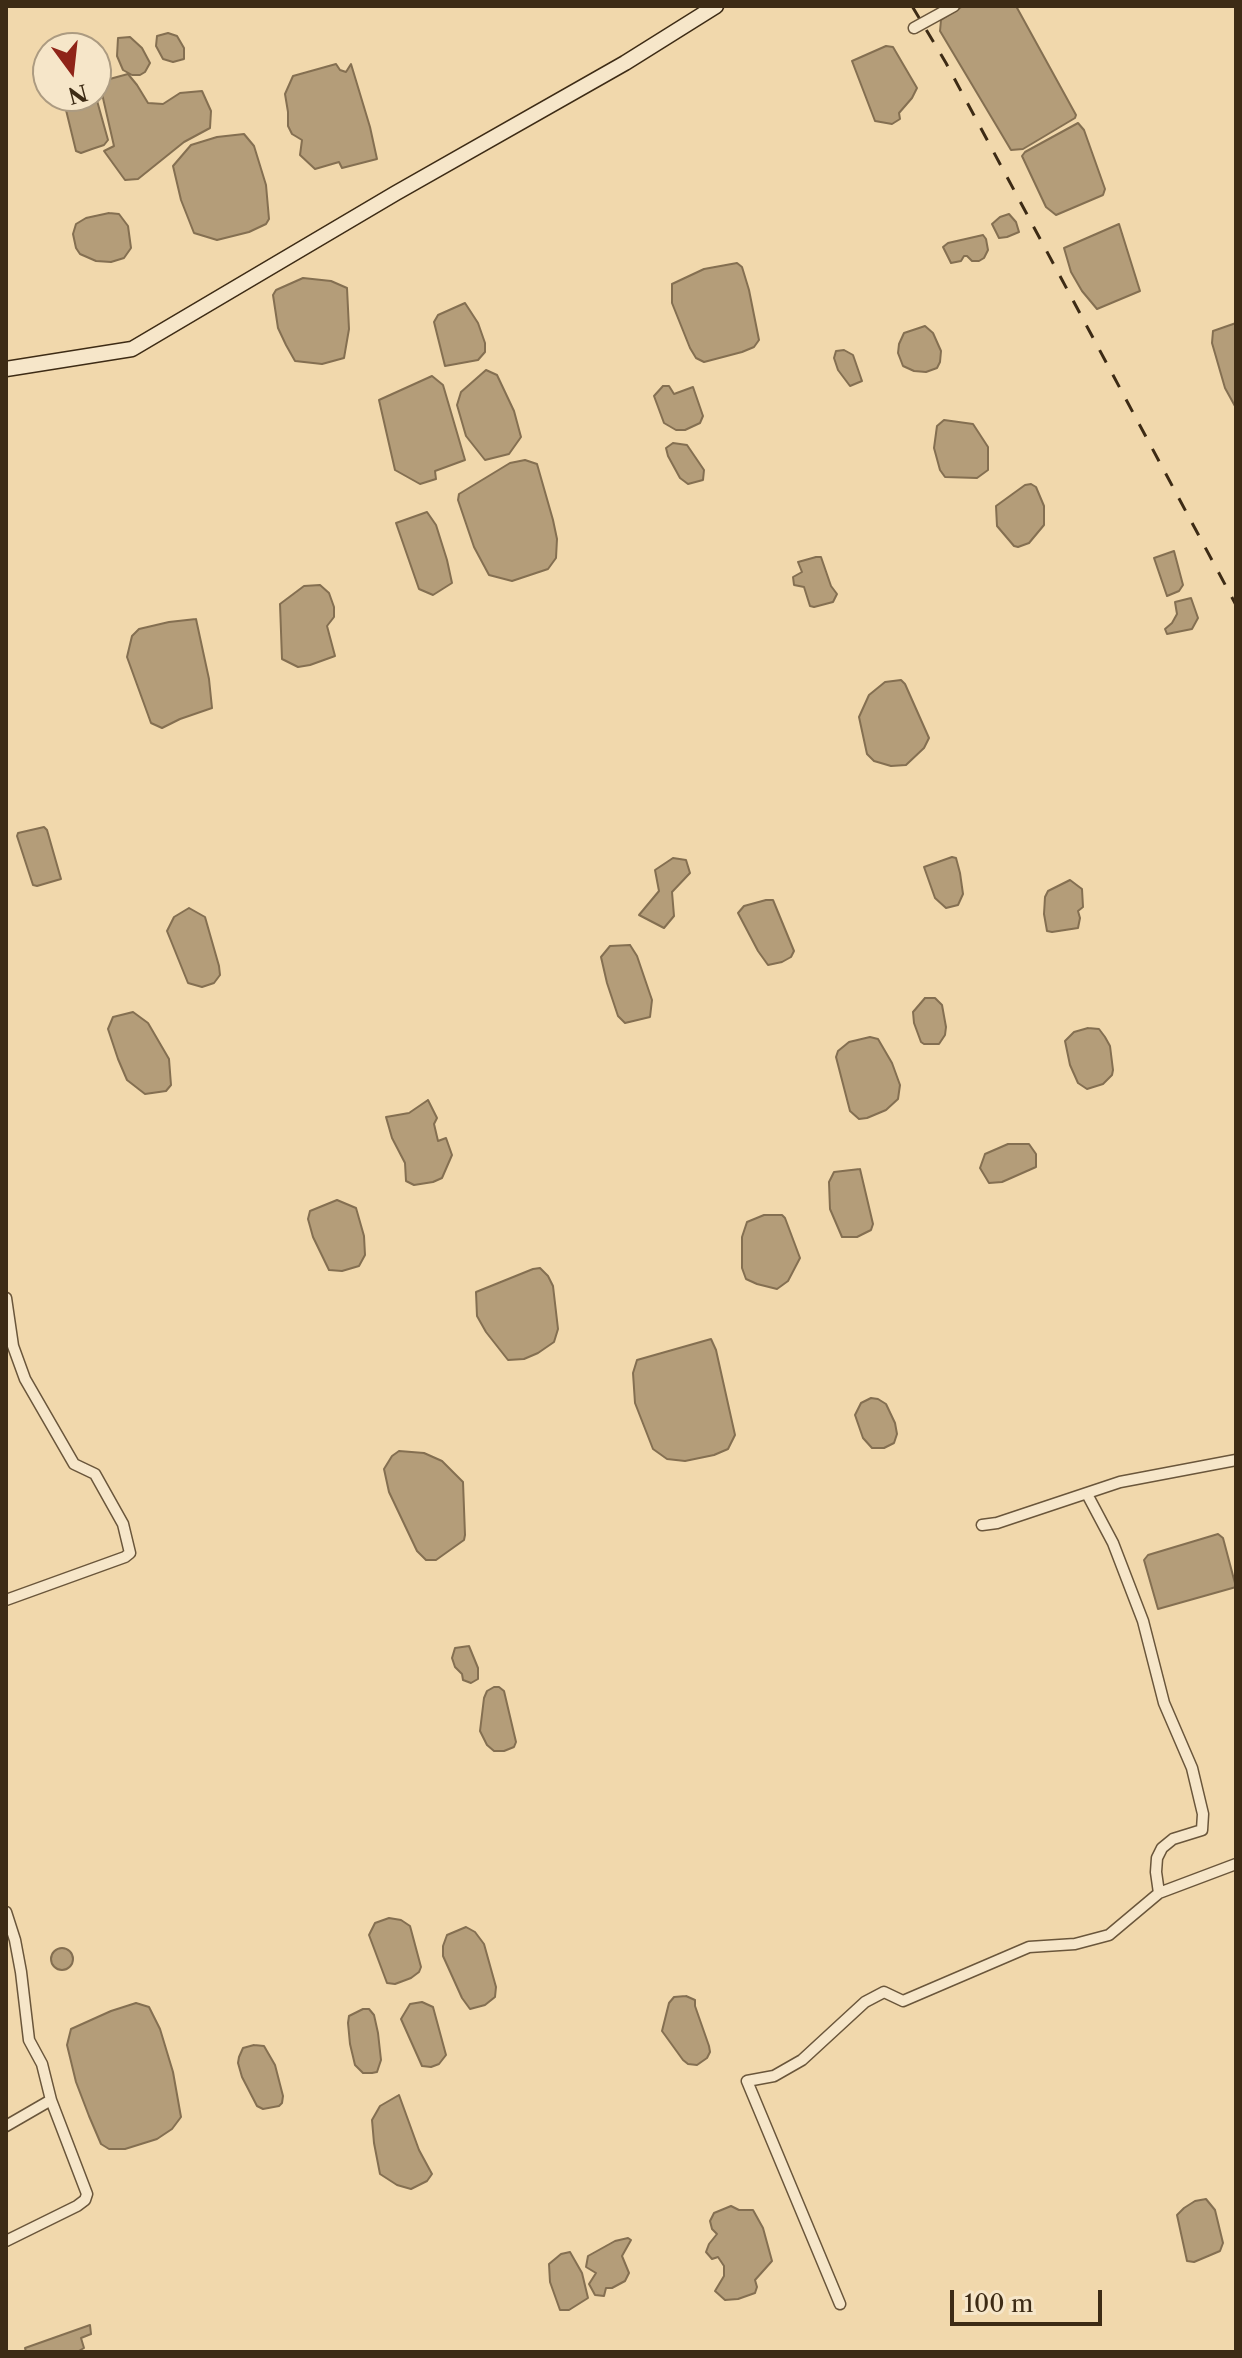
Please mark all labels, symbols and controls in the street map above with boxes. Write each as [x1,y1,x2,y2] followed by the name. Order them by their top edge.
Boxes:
[32,32,112,112] north arrow
[65,78,91,109] text: N
[954,2274,1106,2324] scale bar
[964,2289,1033,2318] text: 100 m

